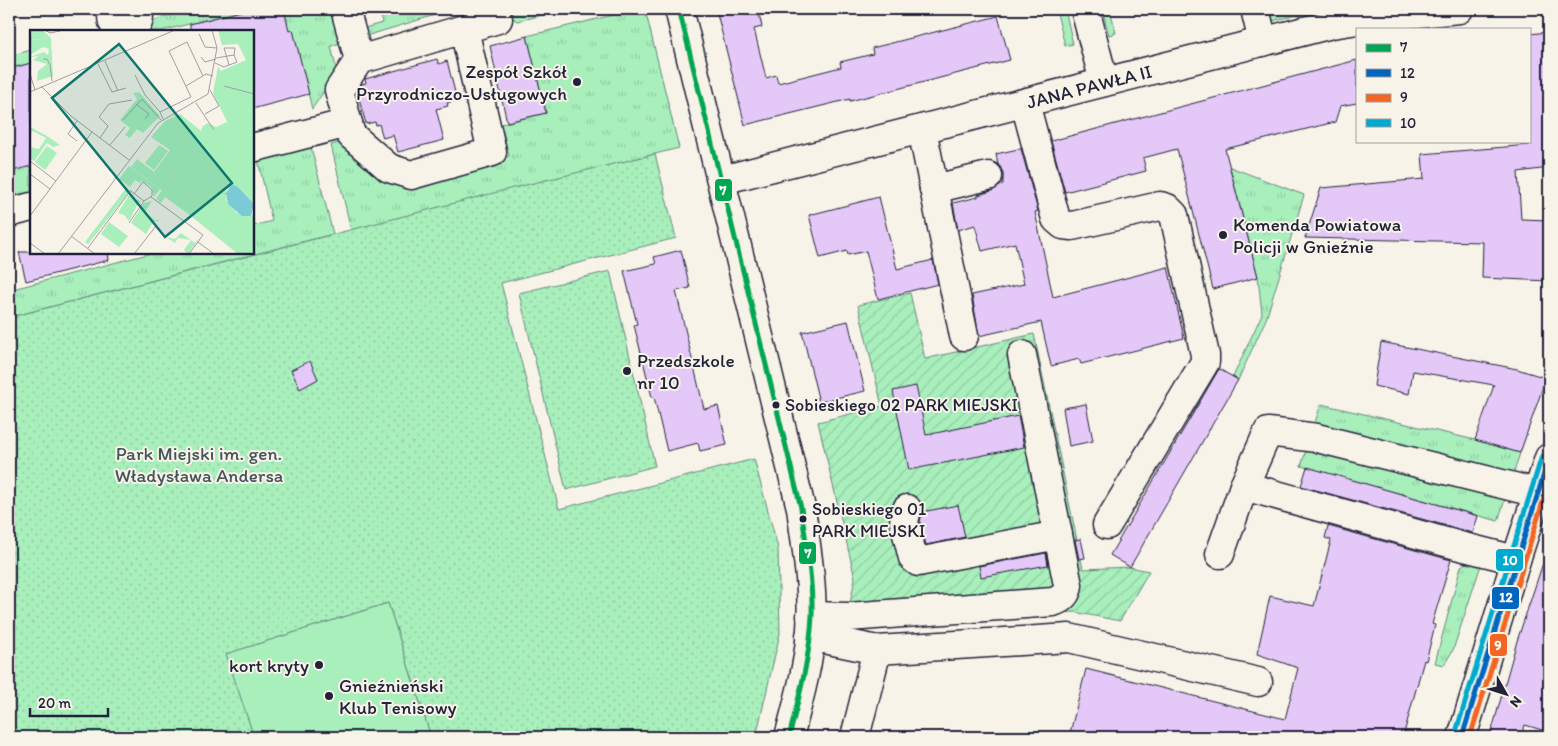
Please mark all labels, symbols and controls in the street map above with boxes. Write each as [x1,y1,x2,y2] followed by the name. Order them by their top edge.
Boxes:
[1356,28,1530,142] legend
[30,30,254,254] inset map
[1400,38,1408,56] text: 7
[1024,59,1154,113] street label: JANA PAWŁA II
[356,60,568,105] place label: Zespół Szkół Przyrodniczo-Usługowych
[1400,64,1415,82] text: 12
[571,76,583,88] marker: Zespół Szkół Przyrodniczo-Usługowych
[1400,88,1408,106] text: 9
[1400,114,1416,132] text: 10
[714,178,733,202] line badge: 7
[719,182,727,199] text: 7
[1233,213,1401,258] place label: Komenda Powiatowa Policji w Gnieźnie
[1217,229,1229,241] marker: Komenda Powiatowa Policji w Gnieźnie
[637,349,735,394] place label: Przedszkole nr 10
[621,365,633,377] marker: Przedszkole nr 10
[785,394,1018,416] place label: Sobieskiego 02 PARK MIEJSKI
[771,400,781,410] marker: Sobieskiego 02 PARK MIEJSKI
[115,442,283,487] park label: Park Miejski im. gen. Władysława Andersa
[812,498,926,542] place label: Sobieskiego 01 PARK MIEJSKI
[798,514,808,524] marker: Sobieskiego 01 PARK MIEJSKI
[798,541,817,565] line badge: 7
[804,545,812,562] text: 7
[1495,548,1524,572] line badge: 10
[1502,552,1518,569] text: 10
[1491,586,1520,610] line badge: 12
[1499,589,1514,606] text: 12
[1489,633,1508,657] line badge: 9
[1494,637,1502,654] text: 9
[229,654,309,677] place label: kort kryty
[313,659,325,671] marker: kort kryty
[1480,668,1530,718] north arrow
[339,674,457,719] place label: Gnieźnieński Klub Tenisowy
[30,686,108,718] scale bar
[323,690,335,702] marker: Gnieźnieński Klub Tenisowy
[1506,693,1525,711] text: N
[38,694,72,712] text: 20 m

